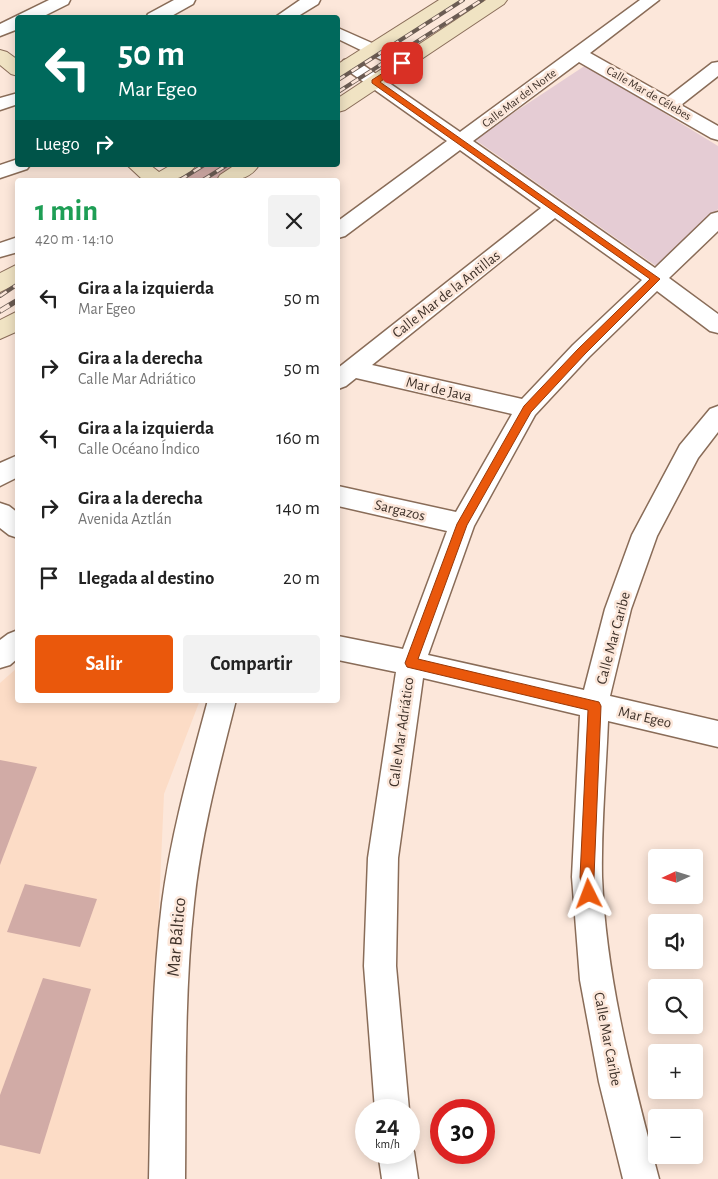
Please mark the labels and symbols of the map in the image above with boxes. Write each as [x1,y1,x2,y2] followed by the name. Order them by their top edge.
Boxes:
[381,42,423,84] pin
[605,64,693,122] street label: Calle Mar de Célebes
[480,66,558,130] street label: Calle Mar del Norte
[390,248,503,341] street label: Calle Mar de la Antillas
[405,375,473,404] street label: Mar de Java
[373,497,427,524] street label: Sargazos
[594,590,633,686] street label: Calle Mar Caribe
[386,676,417,788] street label: Calle Mar Adriático
[617,704,673,731] street label: Mar Egeo
[648,849,702,904] north arrow
[562,867,614,919] position arrow
[165,897,189,977] street label: Mar Báltico
[591,991,624,1087] street label: Calle Mar Caribe
[430,1099,495,1164] speed limit sign: 30

